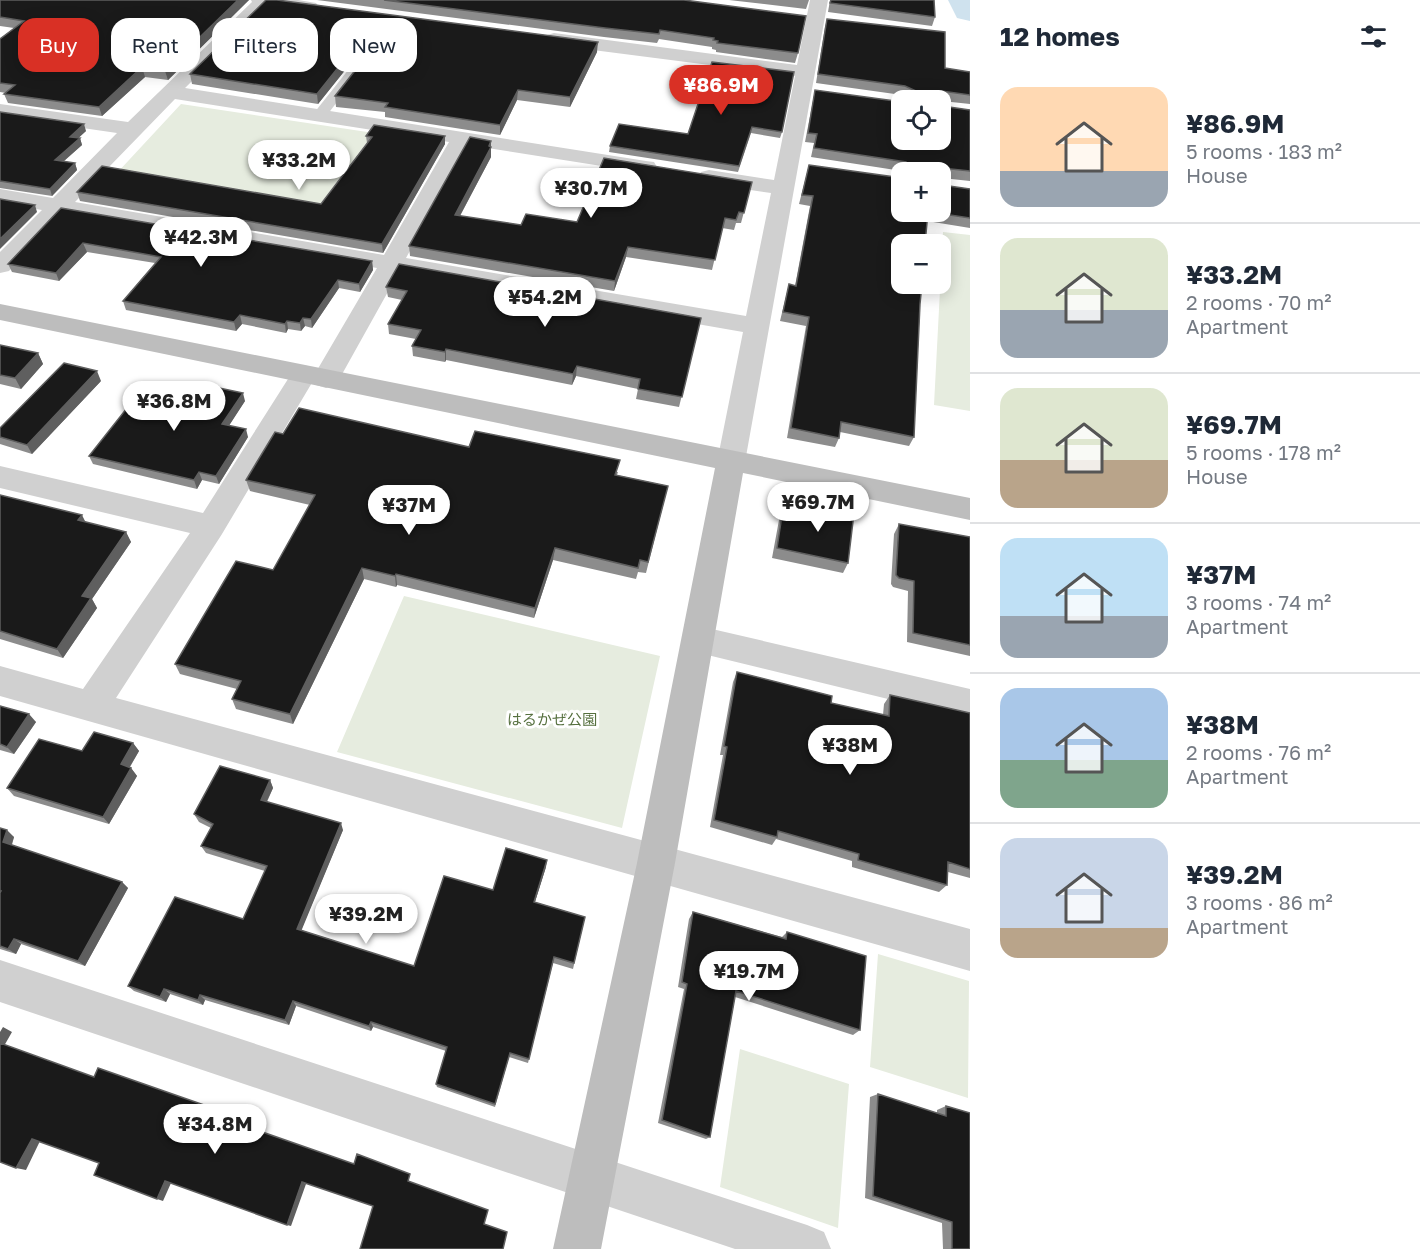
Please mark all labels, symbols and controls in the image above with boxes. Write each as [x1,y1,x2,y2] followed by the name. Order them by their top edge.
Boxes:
[18,18,99,72] chip: Buy
[111,18,200,72] chip: Rent
[212,18,318,72] chip: Filters
[330,18,417,72] chip: New
[1357,20,1390,53] icon: filters
[1000,21,1120,52] text: 12 homes
[672,65,770,116] pin: ¥86.9M
[683,72,759,96] text: ¥86.9M
[891,90,951,294] map controls
[891,90,951,150] button: locate
[1186,108,1284,139] text: ¥86.9M
[1048,111,1120,183] icon: home
[1186,139,1342,163] text: 5 rooms · 183 m²
[250,140,348,191] pin: ¥33.2M
[262,147,336,171] text: ¥33.2M
[891,162,951,222] button: +
[1186,163,1248,187] text: House
[542,168,640,219] pin: ¥30.7M
[554,175,628,199] text: ¥30.7M
[152,217,250,268] pin: ¥42.3M
[164,224,238,248] text: ¥42.3M
[891,234,951,294] button: −
[1186,259,1282,290] text: ¥33.2M
[1048,262,1120,334] icon: home
[496,277,594,328] pin: ¥54.2M
[508,284,582,308] text: ¥54.2M
[1186,290,1331,314] text: 2 rooms · 70 m²
[1186,314,1289,338] text: Apartment
[125,381,223,432] pin: ¥36.8M
[136,388,212,412] text: ¥36.8M
[1186,409,1282,440] text: ¥69.7M
[1048,412,1120,484] icon: home
[1186,440,1341,464] text: 5 rooms · 178 m²
[1186,464,1248,488] text: House
[769,482,867,533] pin: ¥69.7M
[373,485,445,536] pin: ¥37M
[781,489,855,513] text: ¥69.7M
[382,492,436,516] text: ¥37M
[1186,559,1256,590] text: ¥37M
[1048,562,1120,634] icon: home
[1186,590,1331,614] text: 3 rooms · 74 m²
[1186,614,1289,638] text: Apartment
[1186,709,1259,740] text: ¥38M
[507,710,597,728] park label: はるかぜ公園
[1048,712,1120,784] icon: home
[814,725,886,776] pin: ¥38M
[822,732,878,756] text: ¥38M
[1186,740,1331,764] text: 2 rooms · 76 m²
[1186,764,1289,788] text: Apartment
[1186,859,1283,890] text: ¥39.2M
[1048,862,1120,934] icon: home
[1186,890,1333,914] text: 3 rooms · 86 m²
[317,894,415,945] pin: ¥39.2M
[329,901,403,925] text: ¥39.2M
[1186,914,1289,938] text: Apartment
[700,951,798,1002] pin: ¥19.7M
[713,958,785,982] text: ¥19.7M
[166,1104,264,1155] pin: ¥34.8M
[178,1111,252,1135] text: ¥34.8M

